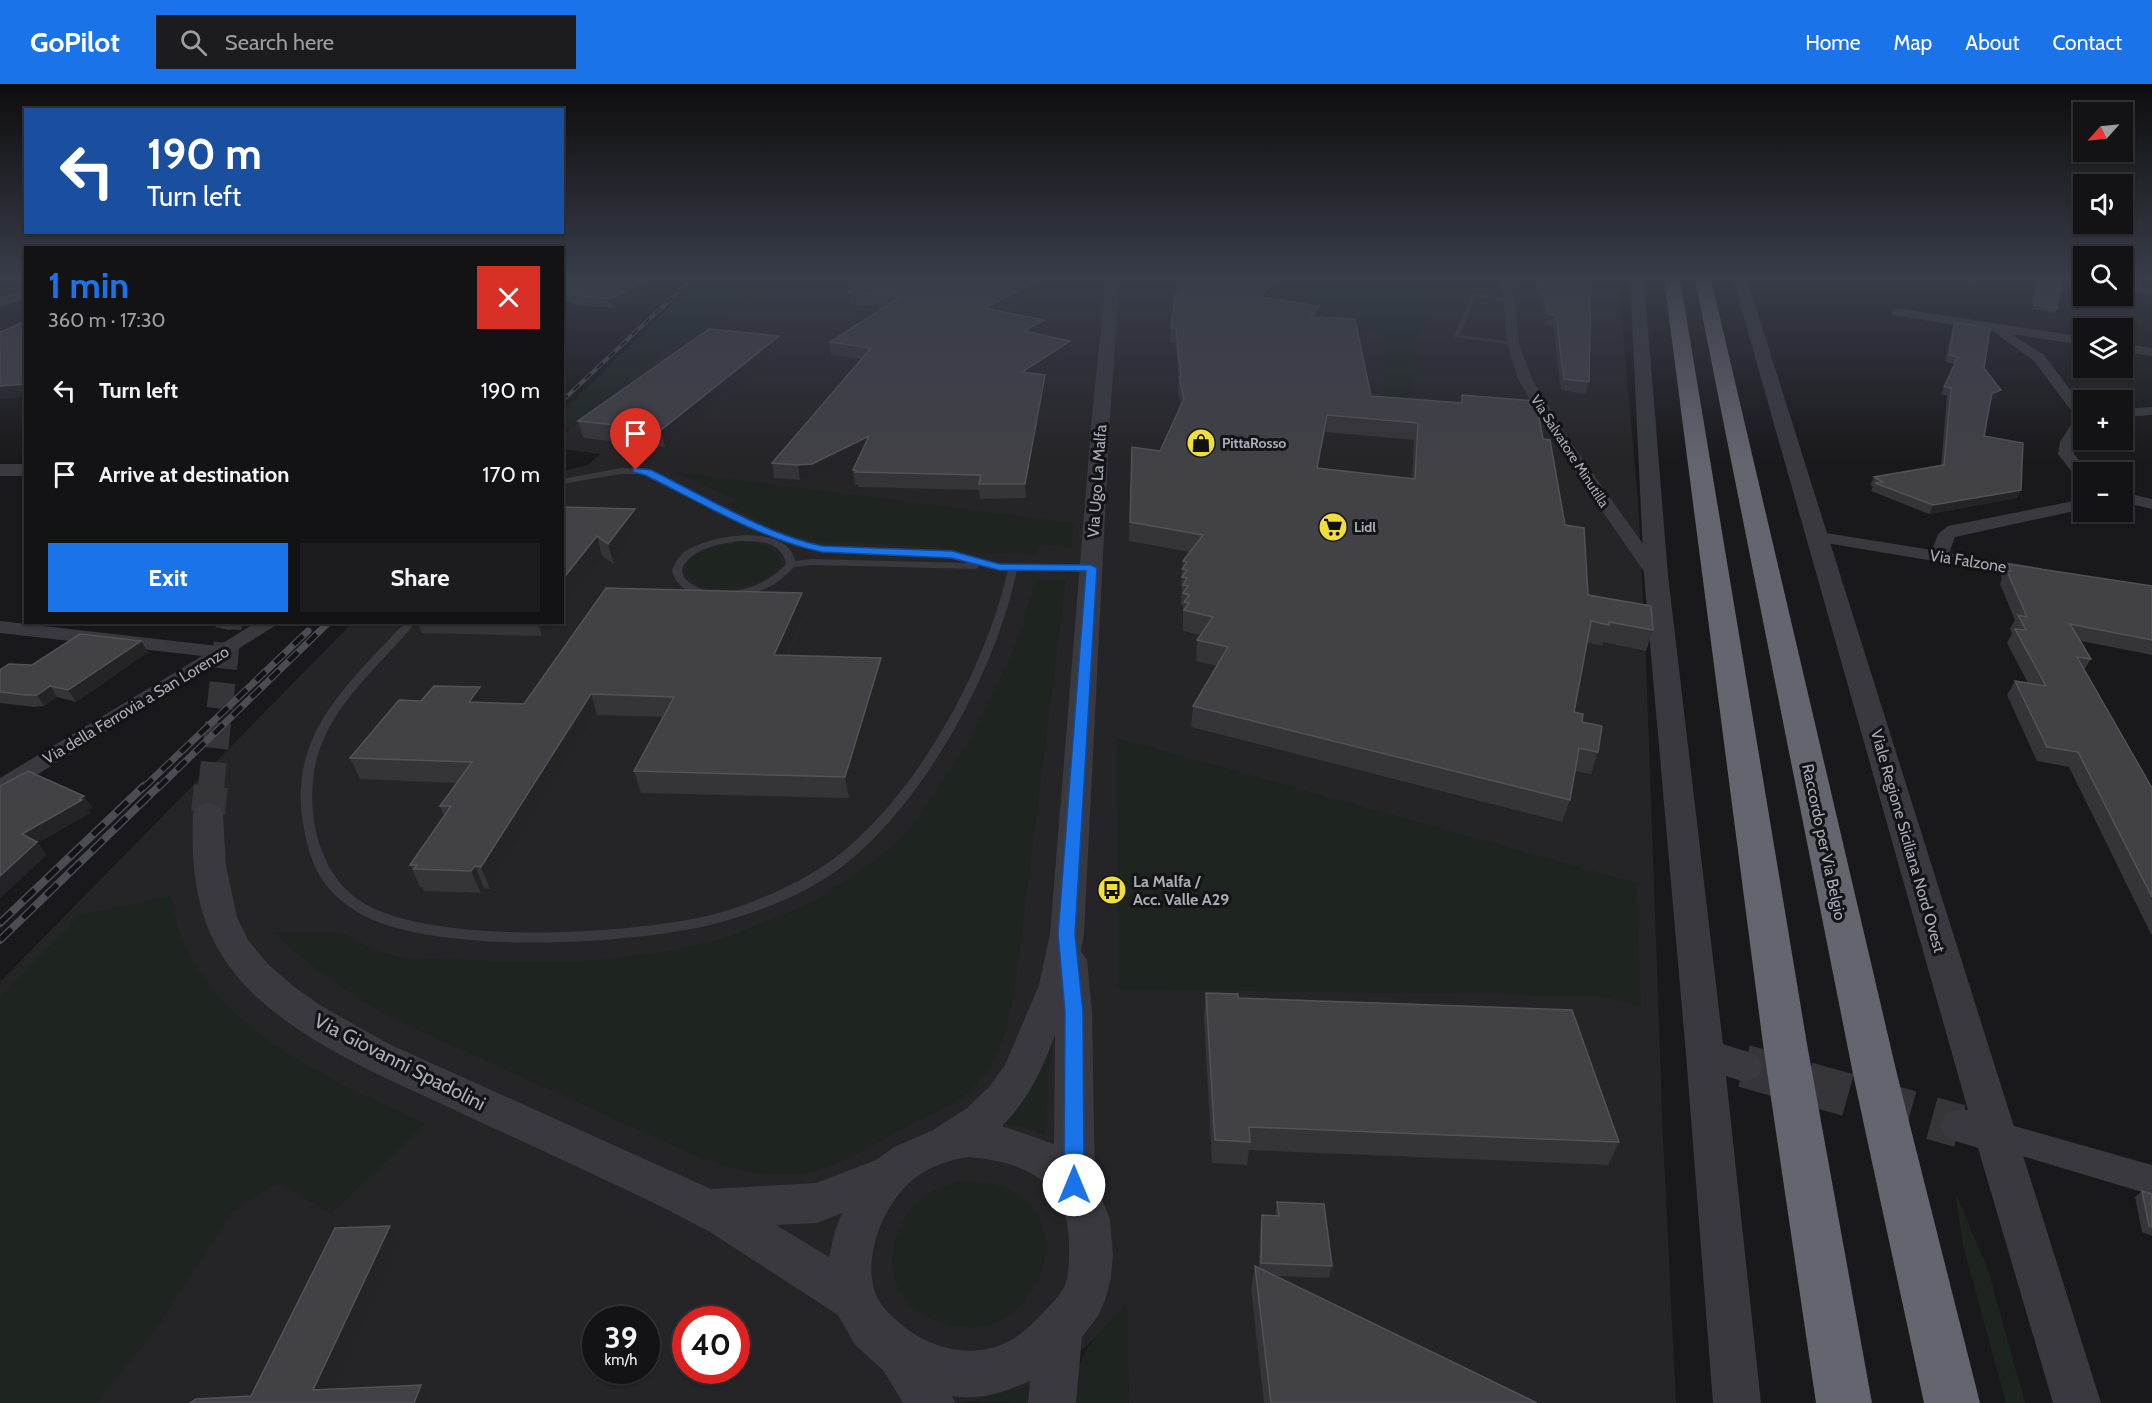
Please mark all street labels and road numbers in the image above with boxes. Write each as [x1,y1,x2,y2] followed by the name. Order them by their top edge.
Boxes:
[1527,391,1613,511] street label: Via Salvatore Minutilla
[1084,423,1110,538] street label: Via Ugo La Malfa
[1928,546,2008,576] street label: Via Falzone
[40,642,233,768] street label: Via della Ferrovia a San Lorenzo
[1867,727,1949,955] street label: Viale Regione Siciliana Nord Ovest
[1798,762,1850,922] street label: Raccordo per Via Belgio
[310,1008,490,1116] street label: Via Giovanni Spadolini

